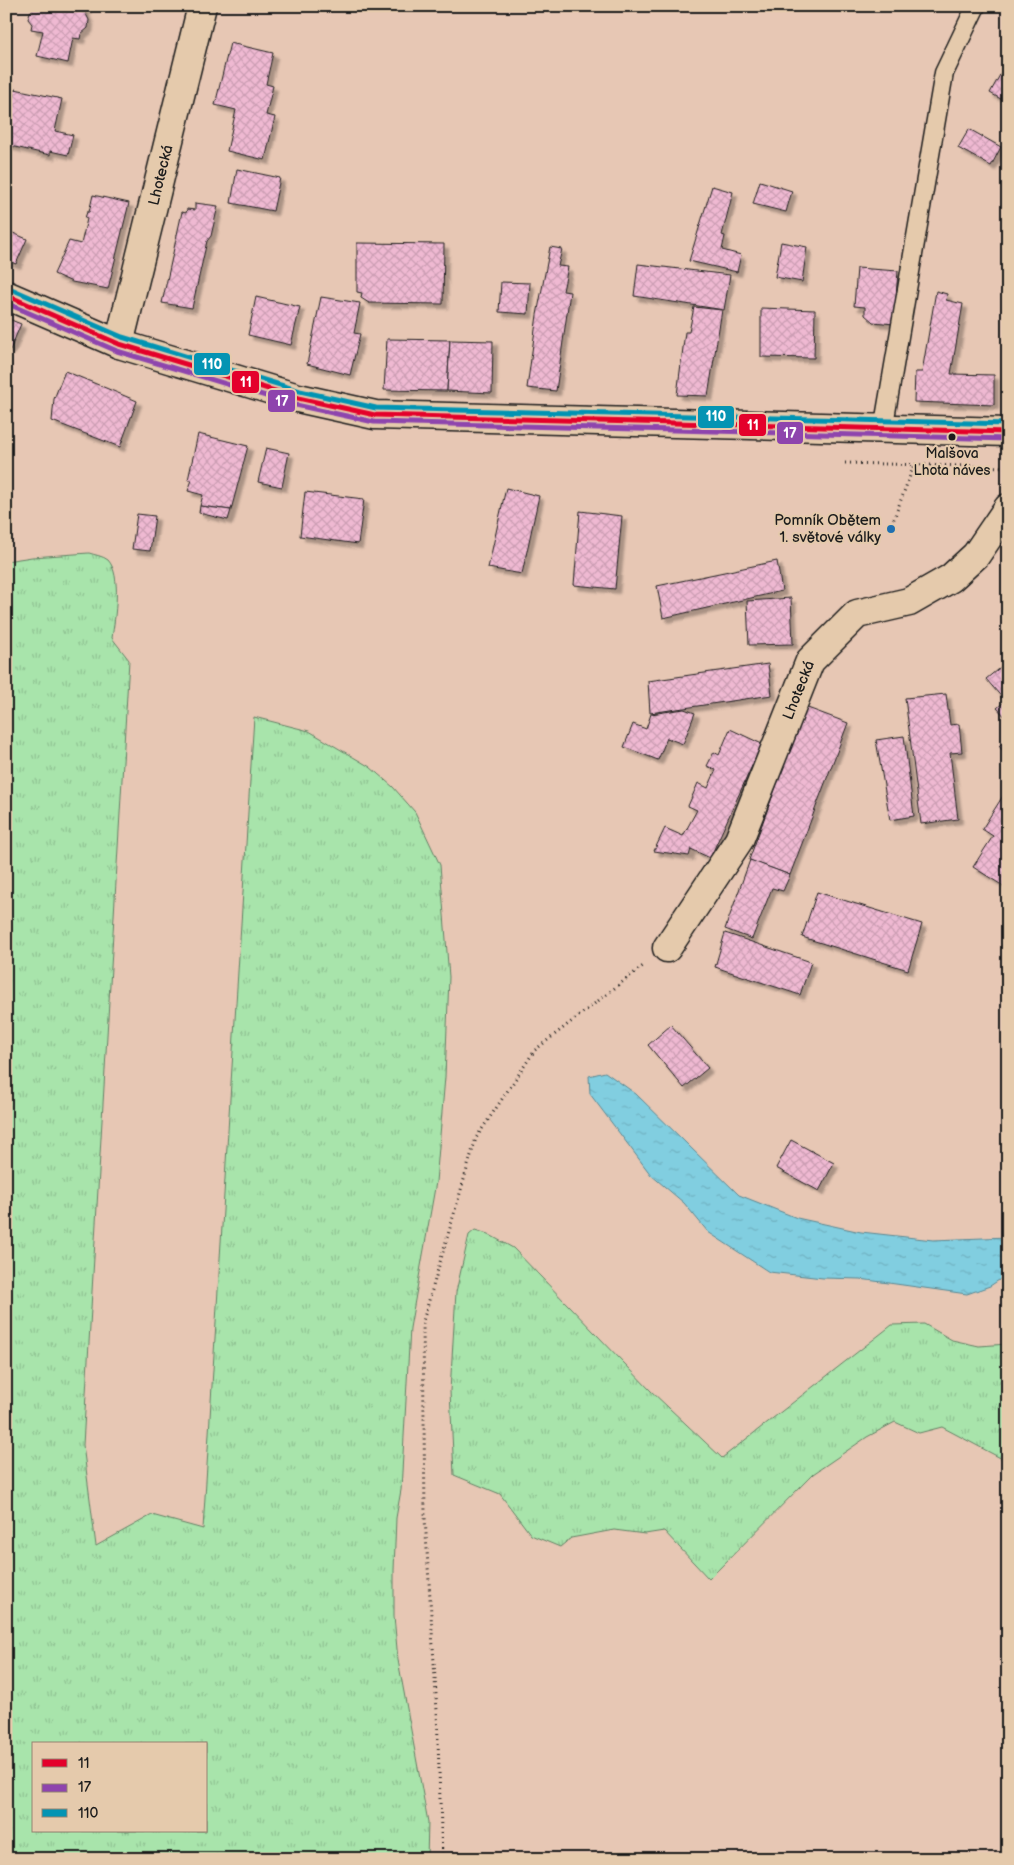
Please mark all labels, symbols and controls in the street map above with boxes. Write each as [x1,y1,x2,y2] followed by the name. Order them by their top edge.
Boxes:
[144,143,178,207] street label: Lhotecká
[193,352,231,376] line badge: 110
[202,356,223,373] text: 110
[231,370,260,394] line badge: 11
[240,374,252,391] text: 11
[267,389,296,413] line badge: 17
[275,393,289,410] text: 17
[697,405,735,429] line badge: 110
[706,408,727,425] text: 110
[738,413,767,437] line badge: 11
[747,417,759,434] text: 11
[776,421,804,445] line badge: 17
[783,425,797,442] text: 17
[947,432,957,442] marker: Malšova Lhota náves
[914,445,990,479] place label: Malšova Lhota náves
[774,511,881,547] place label: Pomník Obětem 1. světové války
[885,523,897,535] marker: Pomník Obětem 1. světové války
[779,658,819,723] street label: Lhotecká
[32,1742,208,1832] legend
[78,1754,90,1773] text: 11
[78,1778,92,1797] text: 17
[78,1804,99,1823] text: 110

